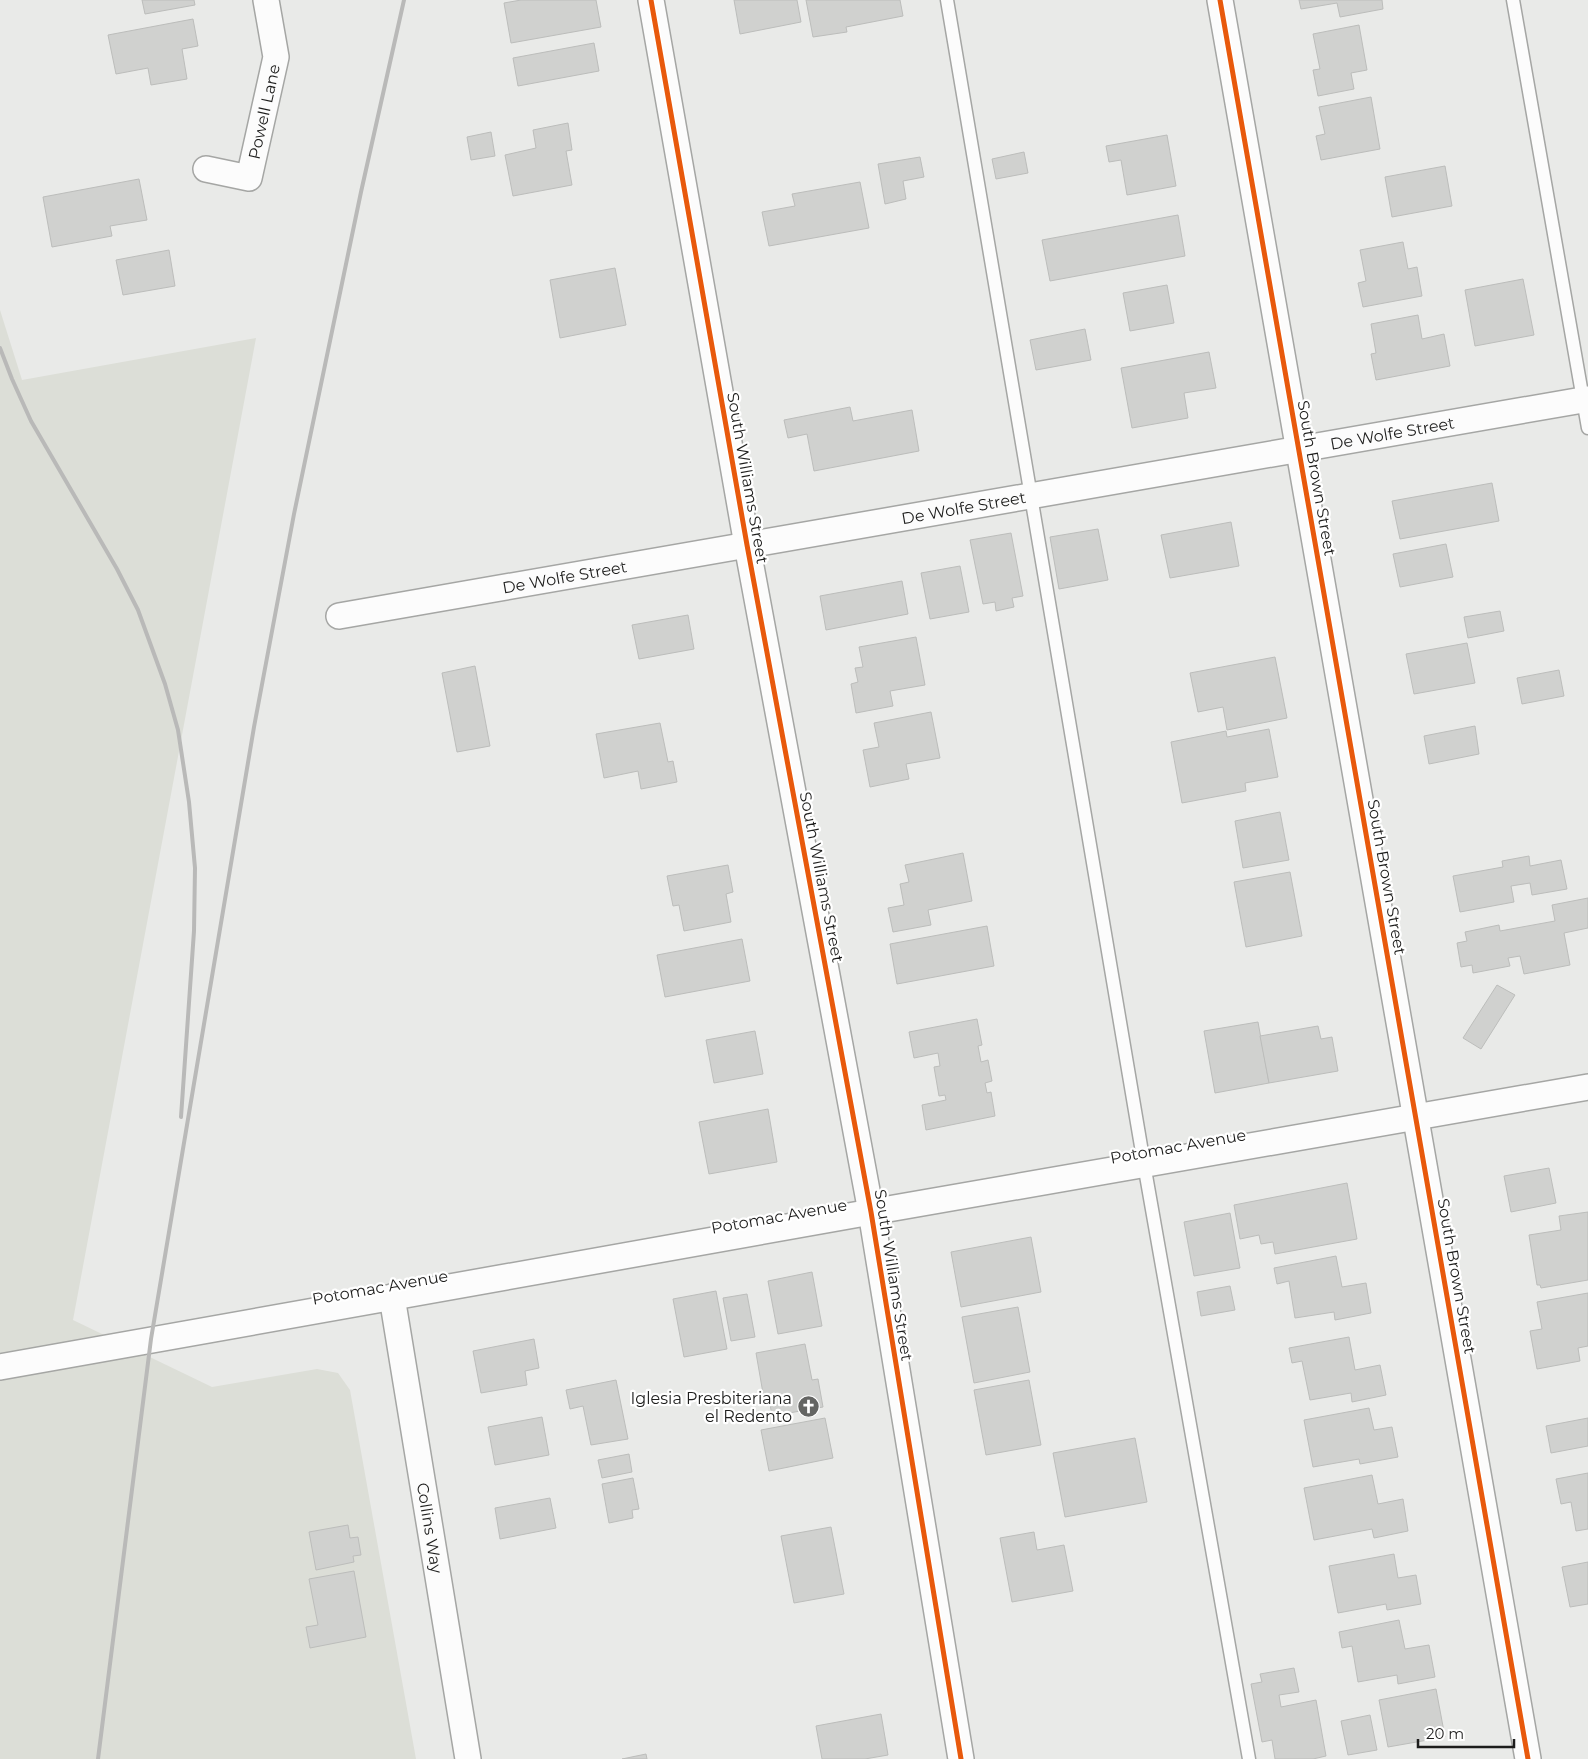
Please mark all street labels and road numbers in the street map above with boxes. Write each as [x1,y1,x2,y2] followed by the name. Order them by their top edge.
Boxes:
[244,62,284,161] street label: Powell Lane
[723,391,772,566] street label: South Williams Street
[1293,399,1340,558] street label: South Brown Street
[1329,413,1456,454] street label: De Wolfe Street
[900,488,1028,528] street label: De Wolfe Street
[501,557,629,597] street label: De Wolfe Street
[796,790,847,965] street label: South Williams Street
[1363,798,1410,957] street label: South Brown Street
[1109,1125,1247,1168] street label: Potomac Avenue
[871,1188,917,1363] street label: South Williams Street
[710,1195,848,1238] street label: Potomac Avenue
[1433,1197,1480,1356] street label: South Brown Street
[311,1266,449,1309] street label: Potomac Avenue
[413,1481,446,1575] street label: Collins Way

